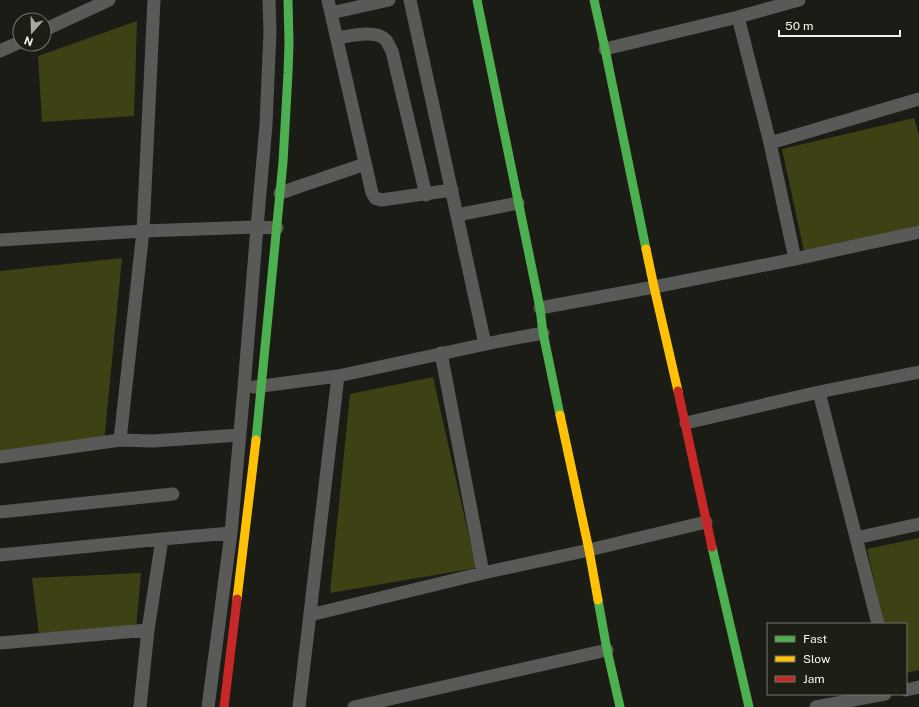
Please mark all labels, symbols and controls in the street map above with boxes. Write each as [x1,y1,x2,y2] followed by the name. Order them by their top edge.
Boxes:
[12,12,52,52] north arrow
[779,12,900,38] scale bar
[785,19,813,33] text: 50 m
[22,34,35,49] text: N
[767,623,907,695] legend
[803,632,828,646] text: Fast
[803,652,831,666] text: Slow
[803,672,825,686] text: Jam

